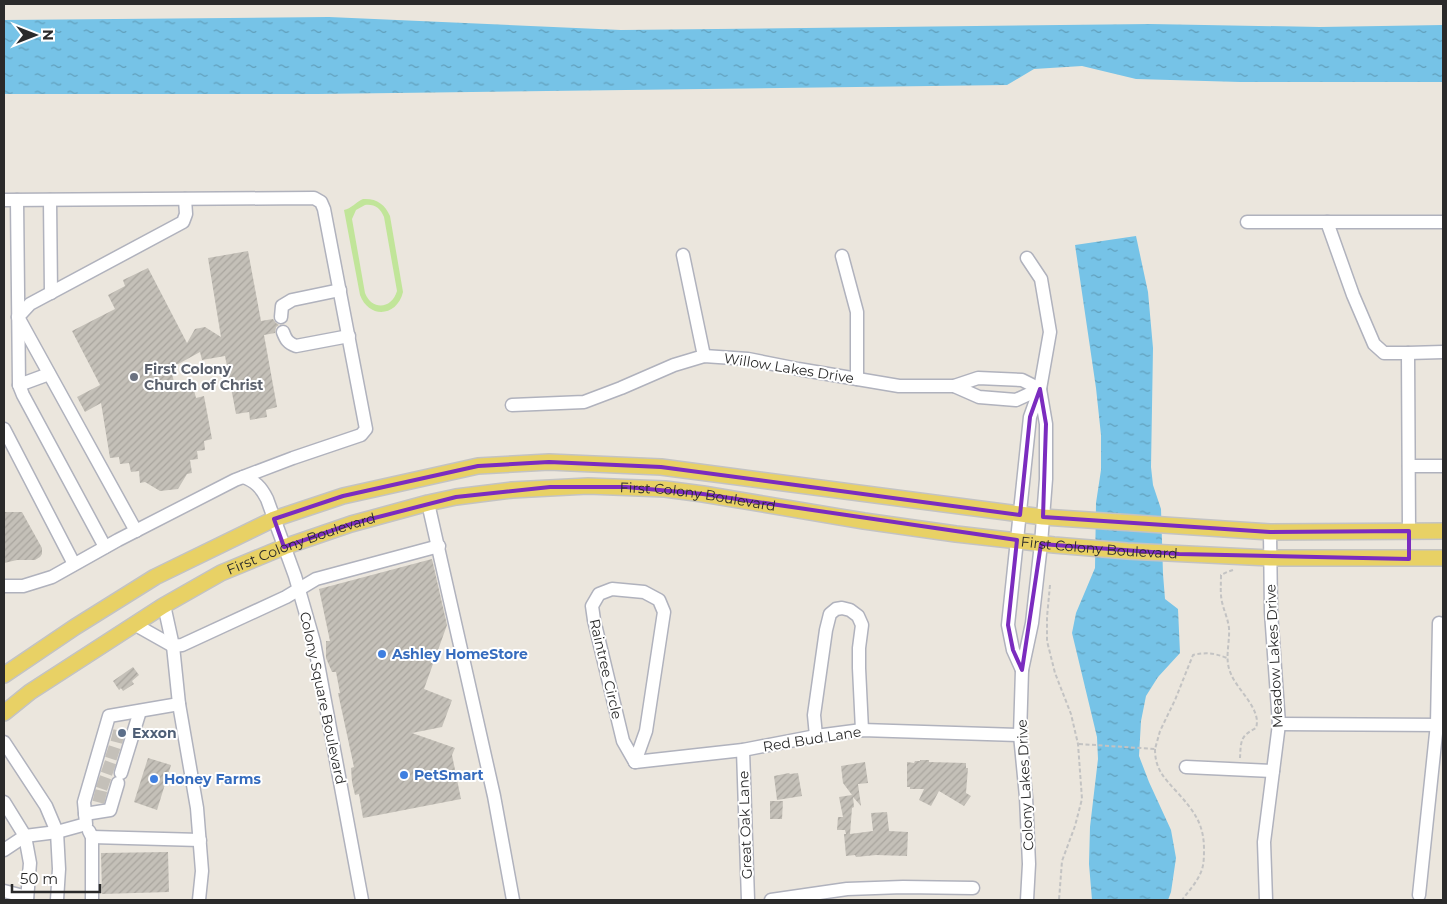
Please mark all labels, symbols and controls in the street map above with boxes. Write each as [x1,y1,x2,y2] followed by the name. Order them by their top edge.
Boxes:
[10,10,60,60] north arrow
[39,29,57,41] text: N
[723,349,855,387] street label: Willow Lakes Drive
[144,360,263,394] place label: First Colony Church of Christ
[128,371,140,383] marker: First Colony Church of Christ
[619,478,777,515] street label: First Colony Boulevard
[224,509,378,579] street label: First Colony Boulevard
[1020,532,1178,562] street label: First Colony Boulevard
[1261,584,1287,728] street label: Meadow Lakes Drive
[296,610,350,786] street label: Colony Square Boulevard
[586,617,626,721] street label: Raintree Circle
[391,645,528,663] place label: Ashley HomeStore
[376,648,388,660] marker: Ashley HomeStore
[1013,719,1037,851] street label: Colony Lakes Drive
[762,722,862,756] street label: Red Bud Lane
[132,724,177,742] place label: Exxon
[116,727,128,739] marker: Exxon
[414,766,484,784] place label: PetSmart
[398,769,410,781] marker: PetSmart
[164,770,261,788] place label: Honey Farms
[734,770,756,880] street label: Great Oak Lane
[148,773,160,785] marker: Honey Farms
[12,862,100,894] scale bar
[20,869,58,888] text: 50 m

